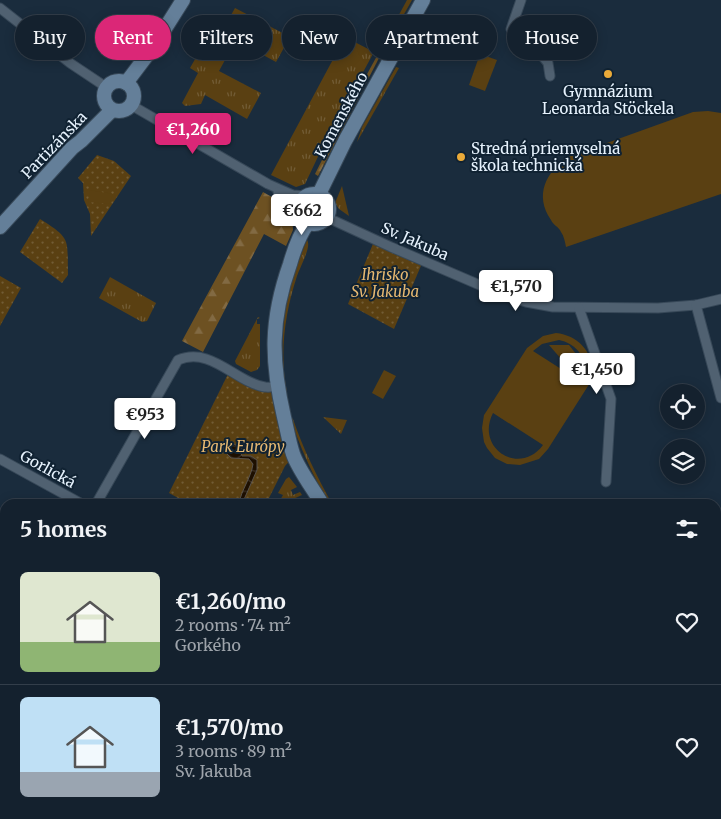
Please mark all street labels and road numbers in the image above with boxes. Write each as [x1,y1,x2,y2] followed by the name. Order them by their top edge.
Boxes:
[310,69,372,161] street label: Komenského
[17,107,91,183] street label: Partizánska
[378,218,452,264] street label: Sv. Jakuba
[17,446,79,492] street label: Gorlická

